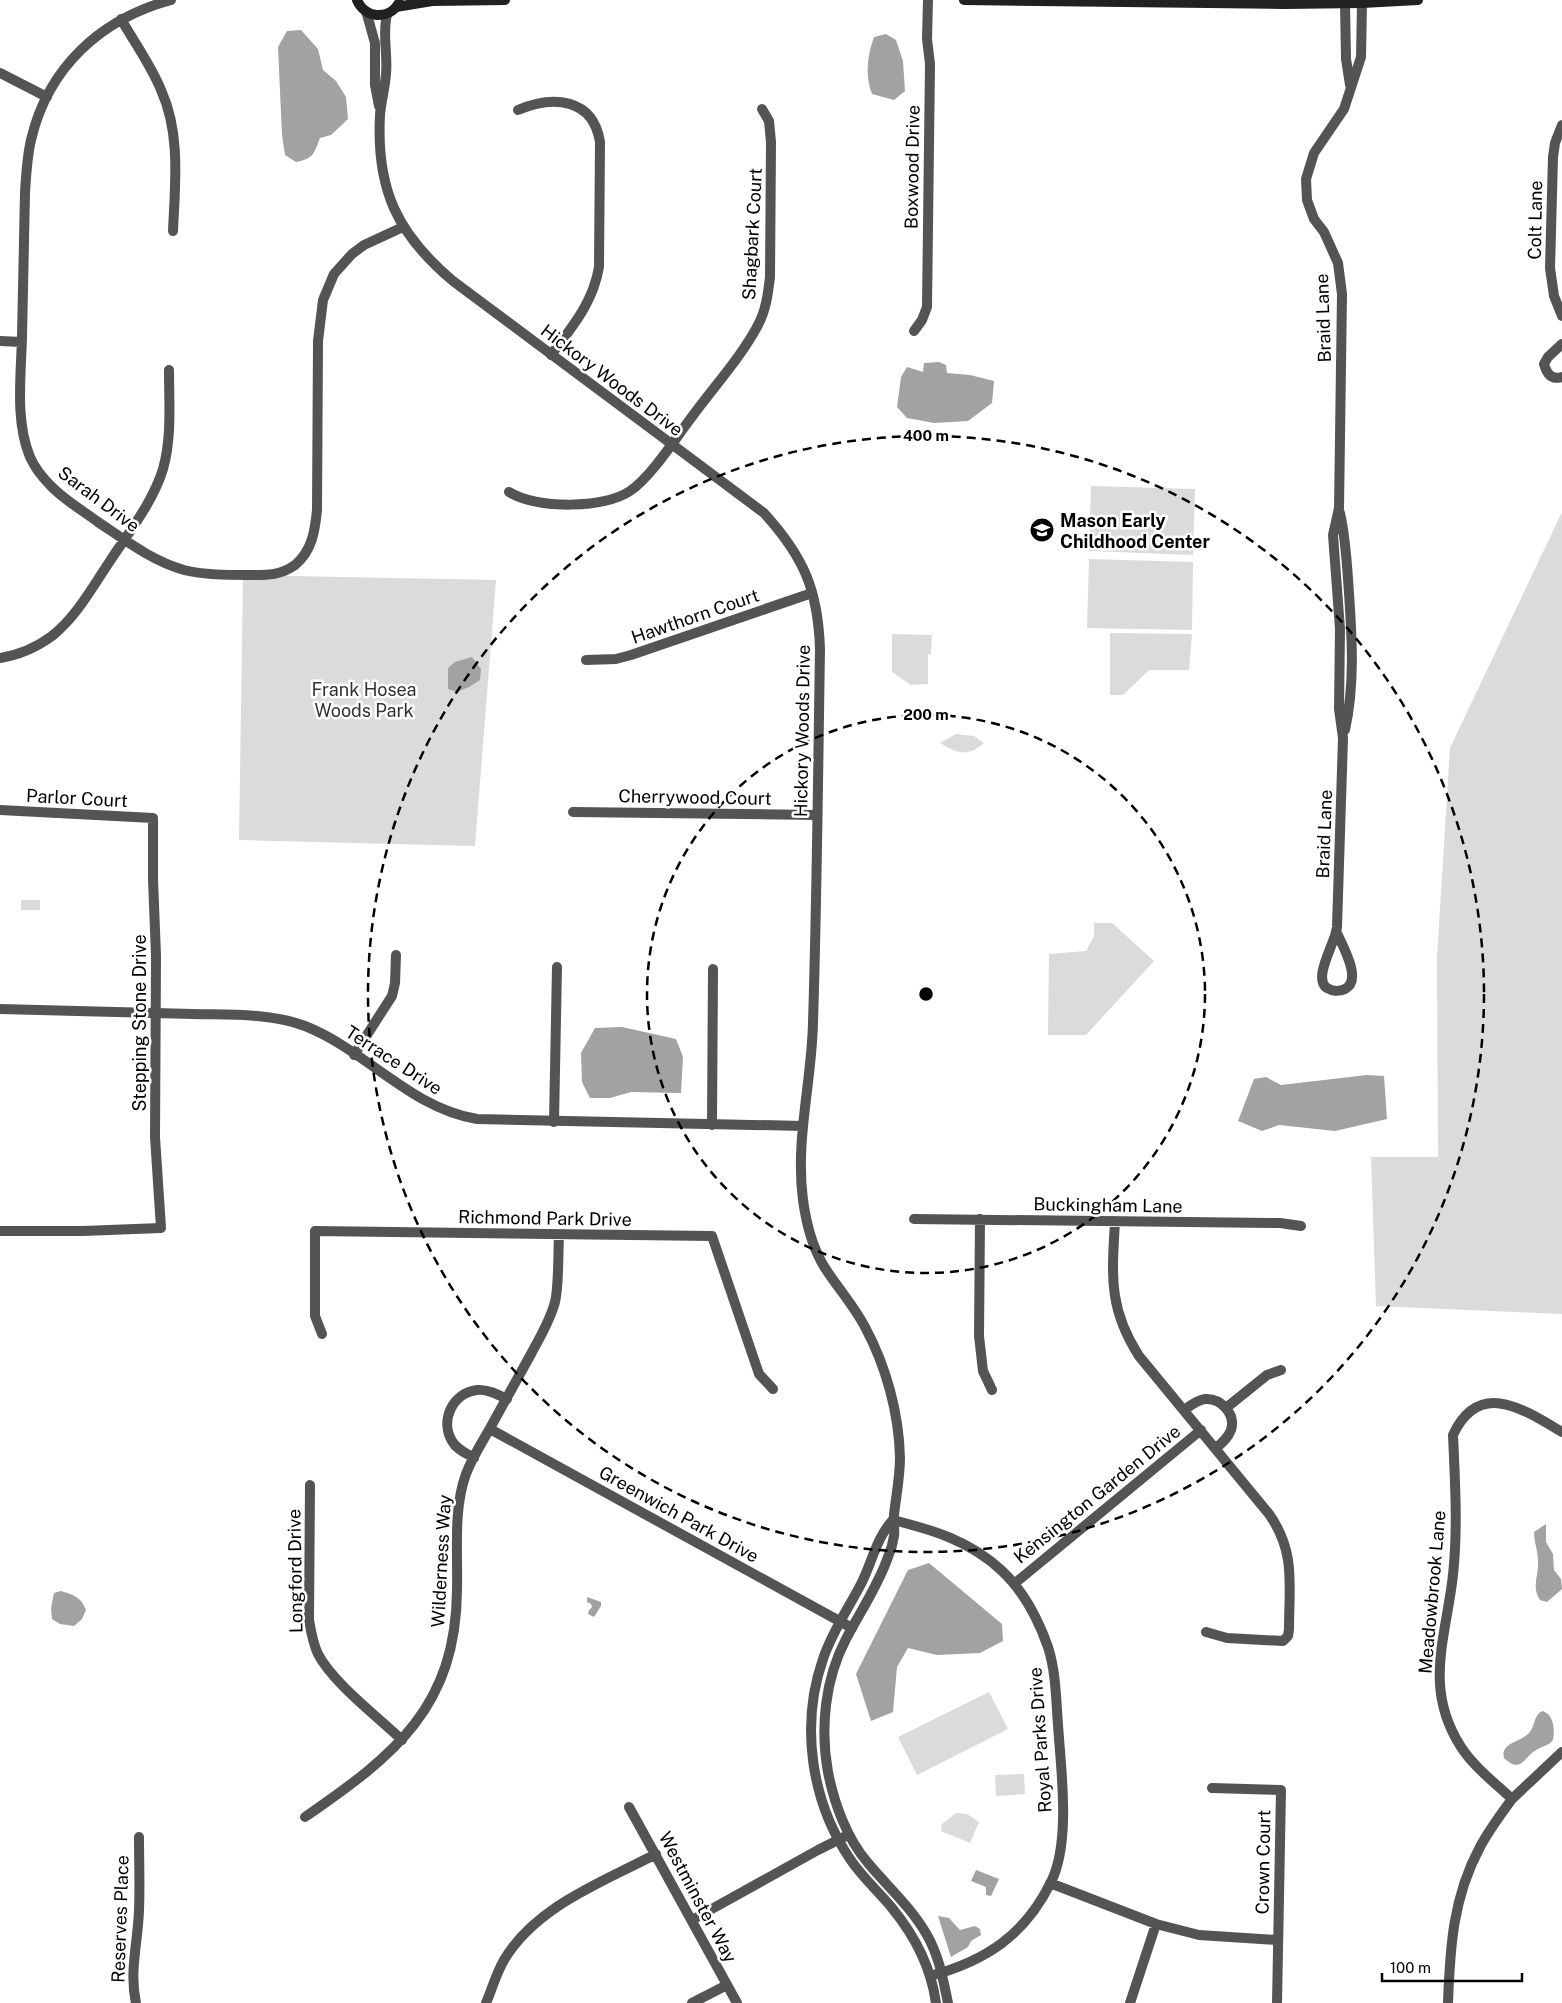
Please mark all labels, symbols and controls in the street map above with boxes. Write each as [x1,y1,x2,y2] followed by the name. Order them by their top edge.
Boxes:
[900,105,924,229] street label: Boxwood Drive
[738,167,766,301] street label: Shagbark Court
[1524,180,1546,260] street label: Colt Lane
[1311,273,1335,363] street label: Braid Lane
[537,320,687,440] street label: Hickory Woods Drive
[903,427,949,444] text: 400 m
[54,462,144,536] street label: Sarah Drive
[1060,510,1210,552] place label: Mason Early Childhood Center
[1029,517,1055,543] school or university icon: Mason Early Childhood Center
[628,584,762,648] street label: Hawthorn Court
[790,645,814,817] street label: Hickory Woods Drive
[311,679,417,721] park label: Frank Hosea Woods Park
[903,706,949,723] text: 200 m
[26,785,128,811] street label: Parlor Court
[618,785,772,809] street label: Cherrywood Court
[1312,789,1336,879] street label: Braid Lane
[129,934,150,1112] street label: Stepping Stone Drive
[917,985,935,1003] centre of rings
[342,1021,446,1099] street label: Terrace Drive
[1033,1193,1183,1217] street label: Buckingham Lane
[458,1206,632,1230] street label: Richmond Park Drive
[1010,1420,1184,1568] street label: Kensington Garden Drive
[595,1461,763,1567] street label: Greenwich Park Drive
[427,1494,455,1628] street label: Wilderness Way
[283,1509,307,1633] street label: Longford Drive
[1414,1509,1450,1675] street label: Meadowbrook Lane
[1024,1667,1056,1813] street label: Royal Parks Drive
[1252,1809,1274,1915] street label: Crown Court
[655,1828,742,1966] street label: Westminster Way
[107,1855,133,1983] street label: Reserves Place
[1382,1950,1522,1982] scale bar
[1390,1959,1431,1976] text: 100 m

